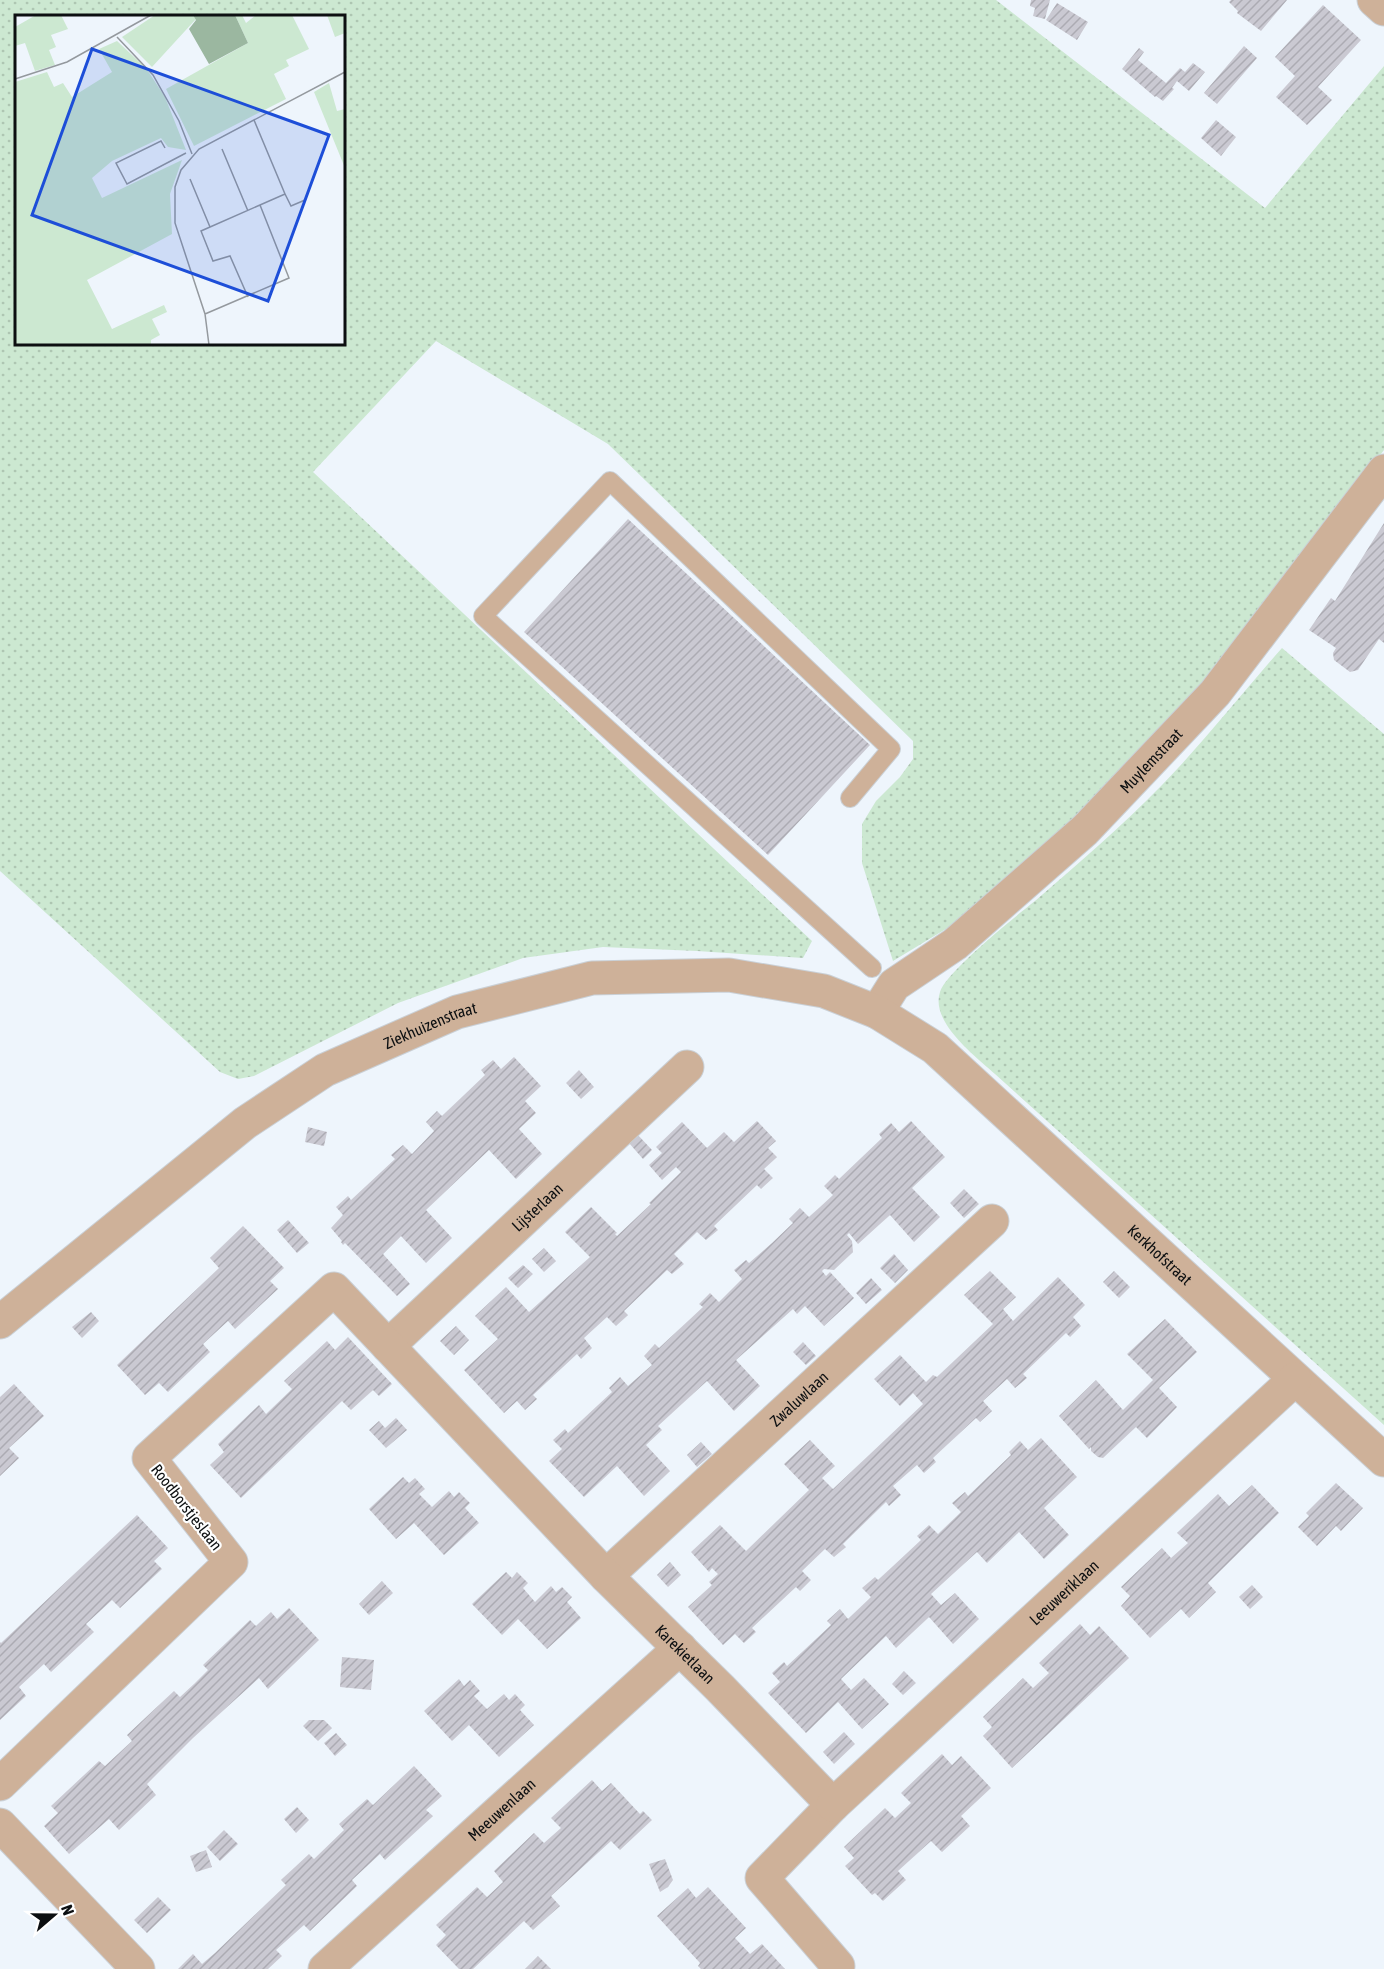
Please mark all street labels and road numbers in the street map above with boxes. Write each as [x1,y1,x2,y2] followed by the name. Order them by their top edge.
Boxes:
[1116,724,1186,797] street label: Muylemstraat
[381,998,479,1052] street label: Ziekhuizenstraat
[508,1179,566,1235] street label: Lijsterlaan
[1124,1221,1196,1289] street label: Kerkhofstraat
[766,1367,832,1430] street label: Zwaluwlaan
[147,1460,226,1554] street label: Roodborstjeslaan
[1026,1556,1102,1628] street label: Leeuweriklaan
[652,1621,719,1687] street label: Karekietlaan
[464,1774,539,1844] street label: Meeuwenlaan

